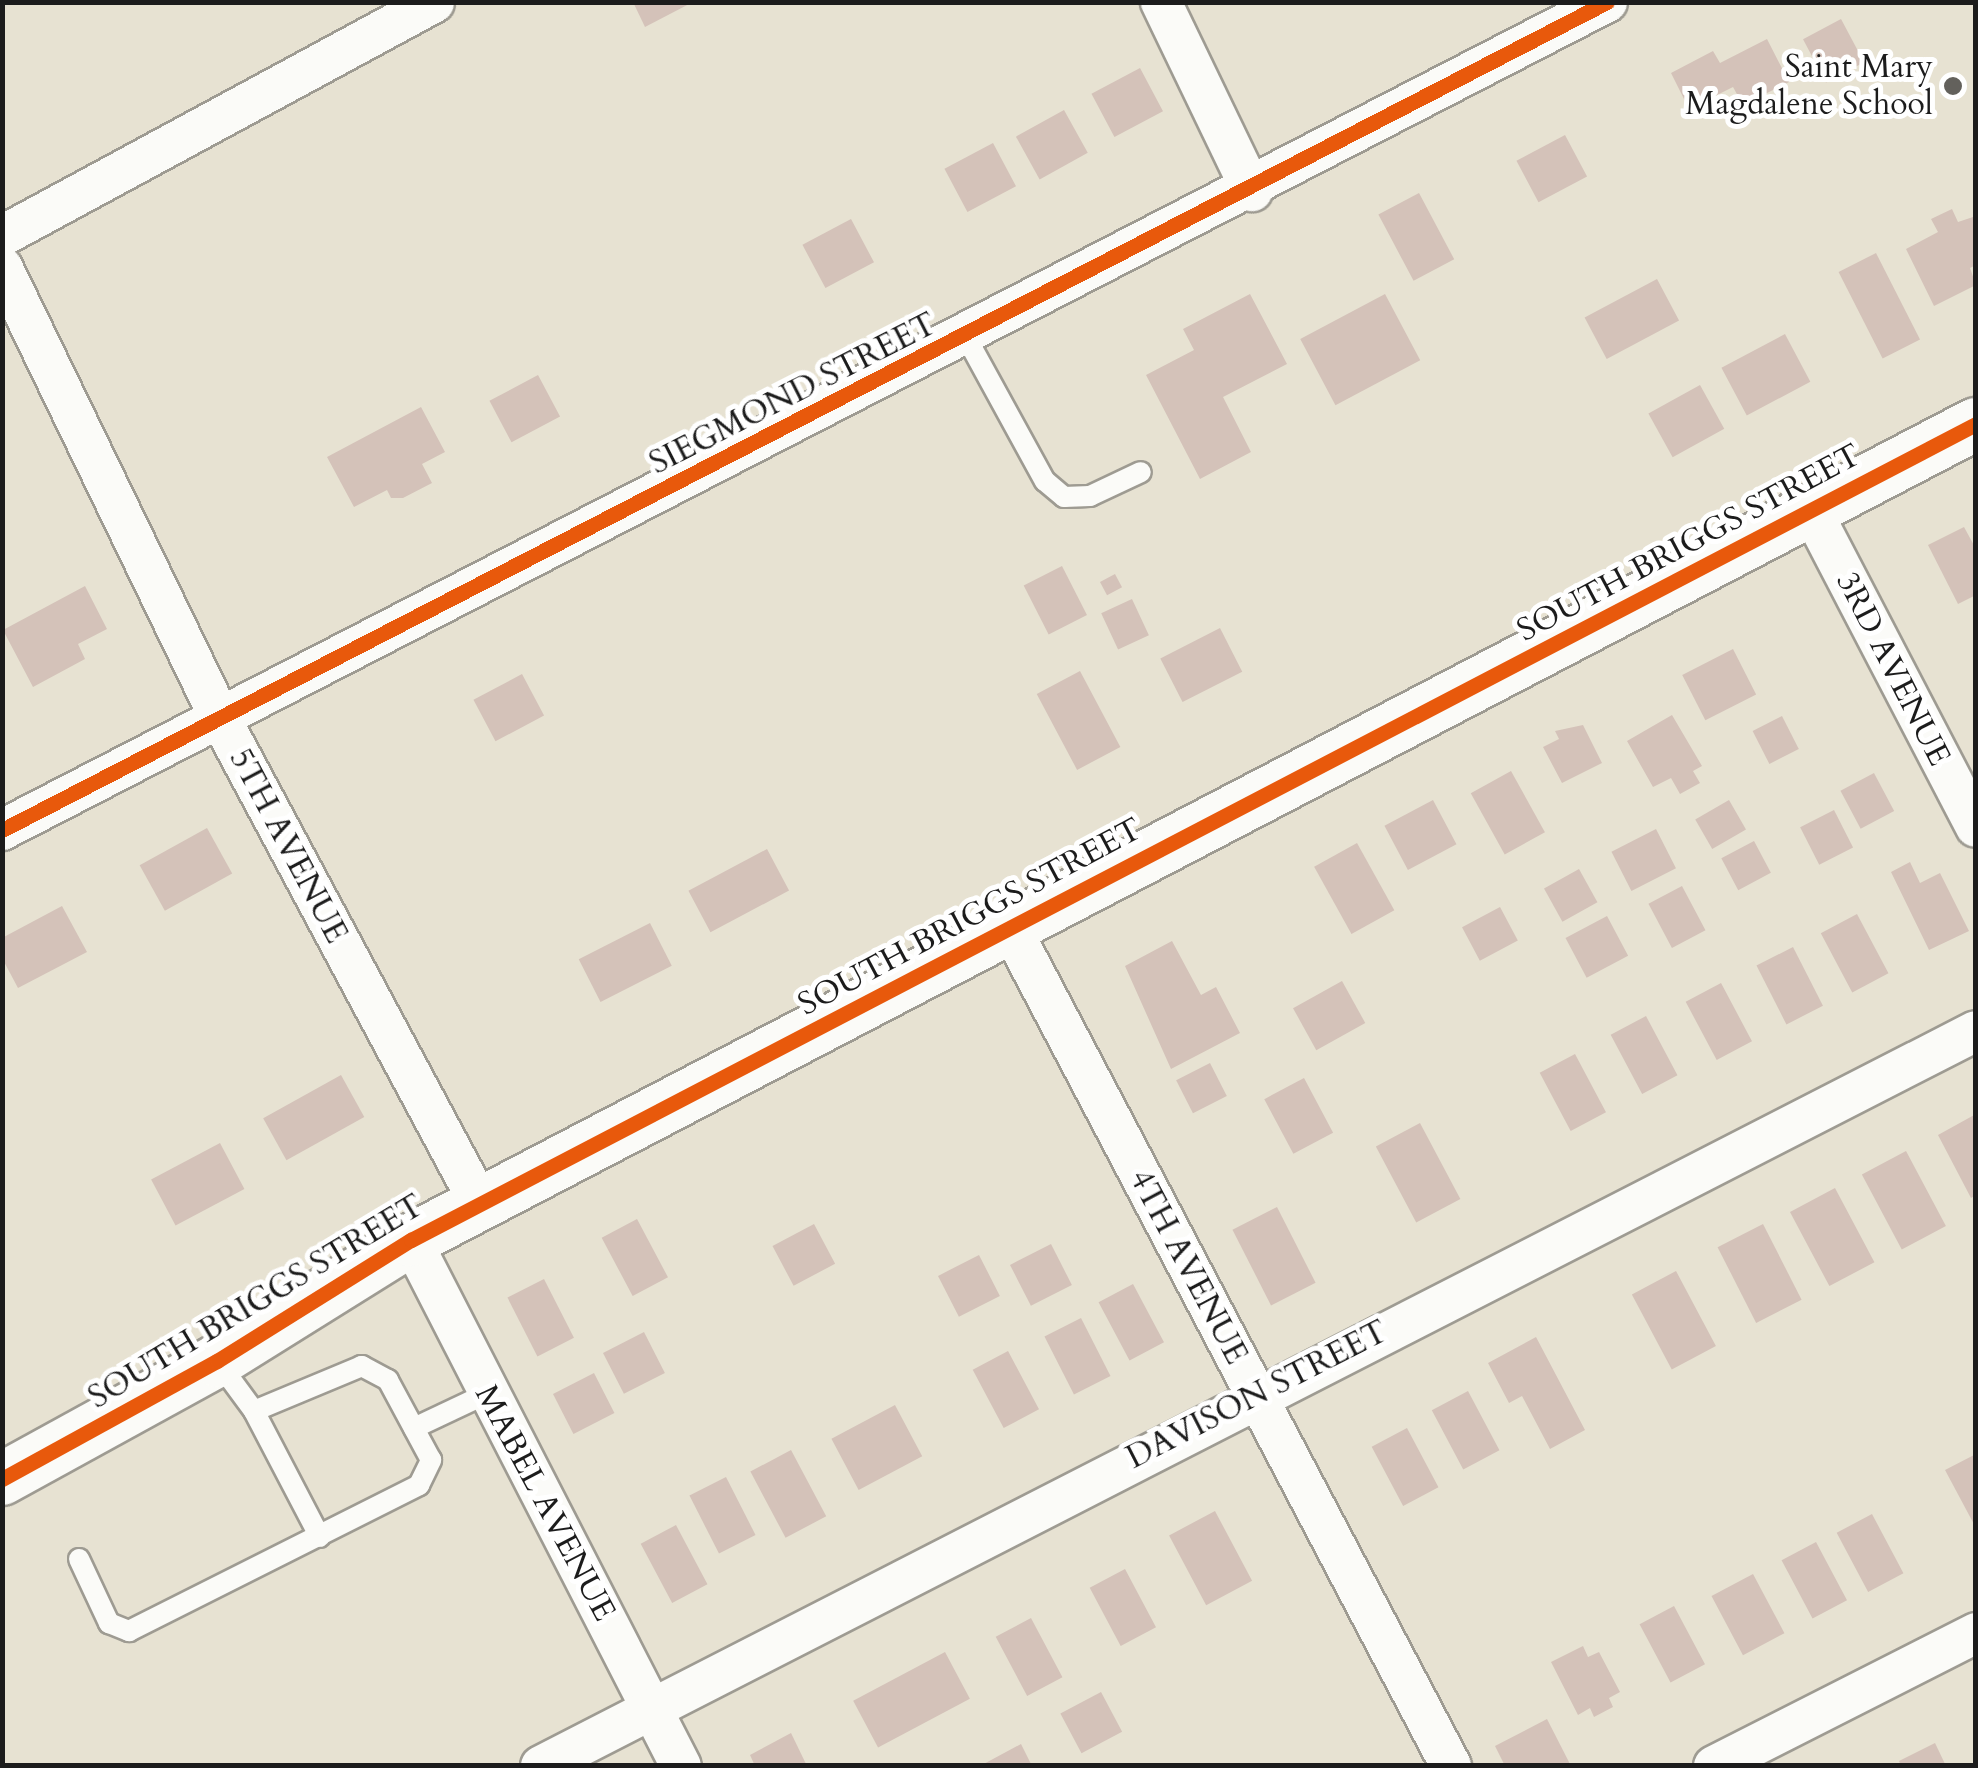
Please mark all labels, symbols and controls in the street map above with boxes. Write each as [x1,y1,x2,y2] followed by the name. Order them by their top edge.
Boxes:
[1685,49,1933,124] place label: Saint Mary Magdalene School
[1942,75,1964,97] marker: Saint Mary Magdalene School
[643,305,943,483] street label: SIEGMOND STREET
[1511,436,1867,650] street label: SOUTH BRIGGS STREET
[1828,566,1958,772] street label: 3RD AVENUE
[221,742,355,950] street label: 5TH AVENUE
[792,810,1148,1024] street label: SOUTH BRIGGS STREET
[1121,1163,1255,1371] street label: 4TH AVENUE
[82,1187,430,1417] street label: SOUTH BRIGGS STREET
[1120,1313,1394,1477] street label: DAVISON STREET
[467,1379,623,1627] street label: MABEL AVENUE

